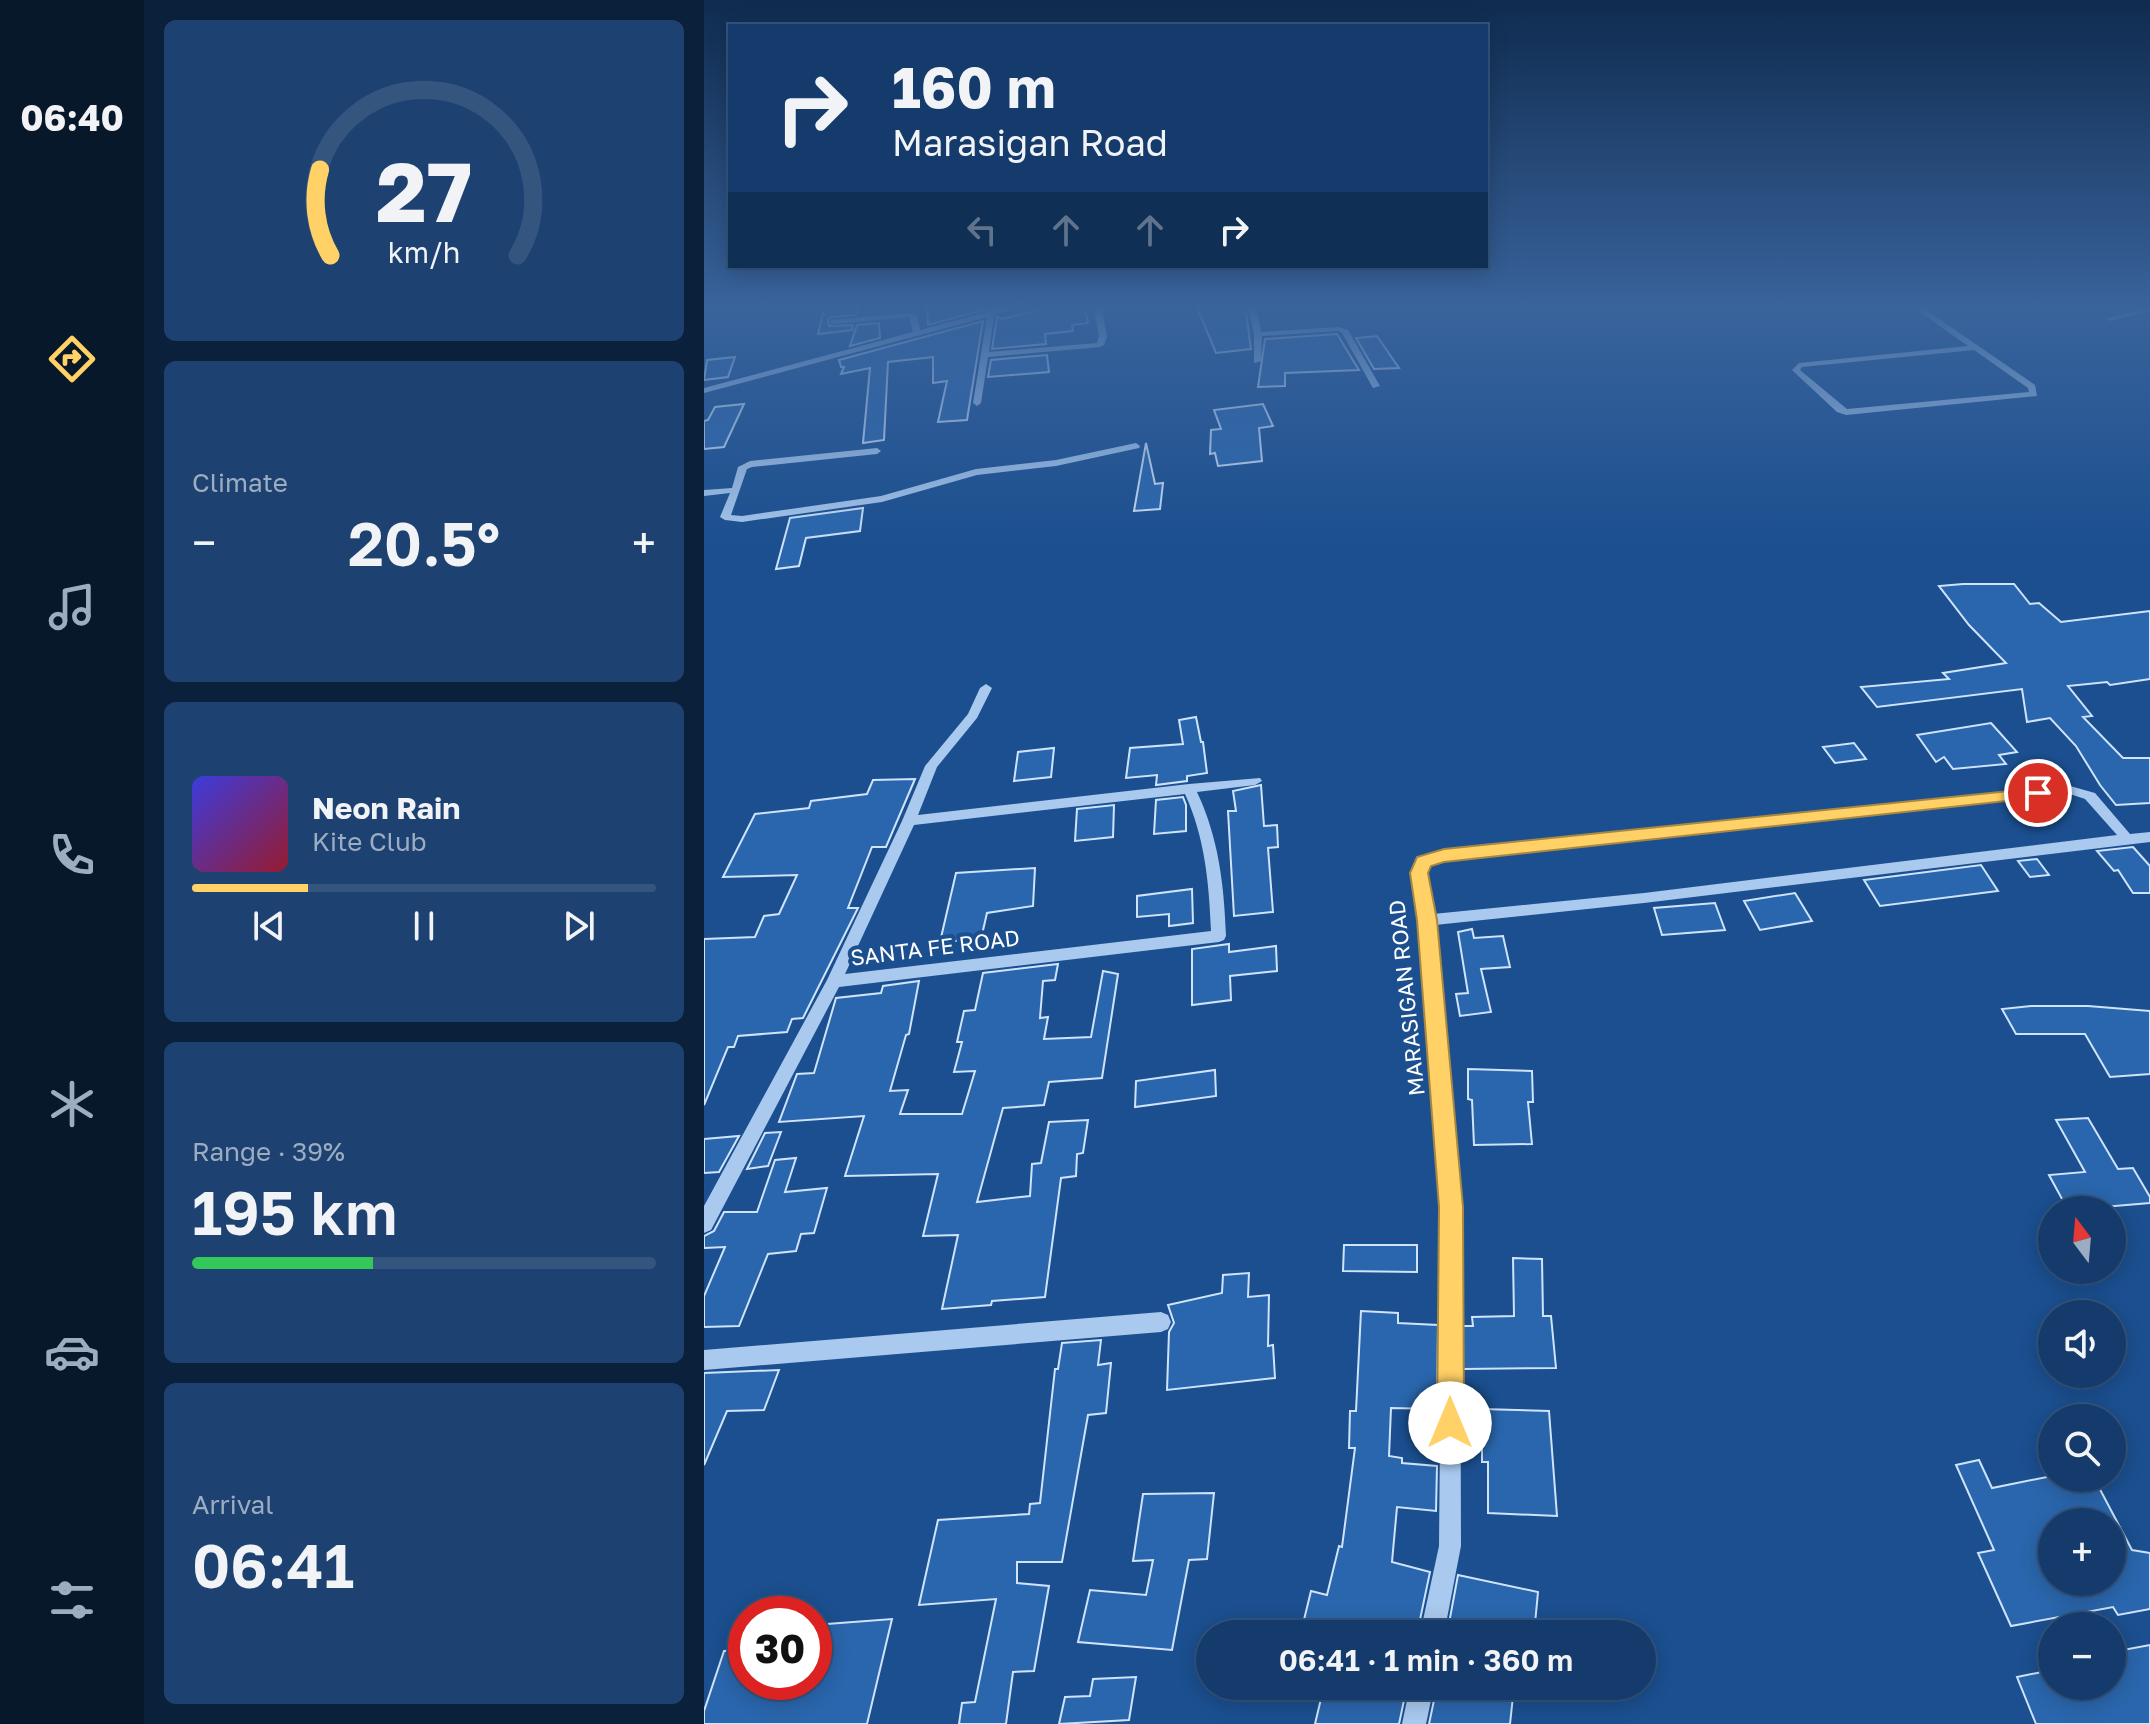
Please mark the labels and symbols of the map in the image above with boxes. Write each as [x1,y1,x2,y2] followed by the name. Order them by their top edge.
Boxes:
[2004,759,2072,827] pin
[1382,899,1430,1097] street label: MARASIGAN ROAD
[849,923,1021,971] street label: SANTA FE ROAD
[2038,1196,2126,1284] north arrow
[1408,1381,1492,1465] position arrow
[728,1596,832,1700] speed limit sign: 30

